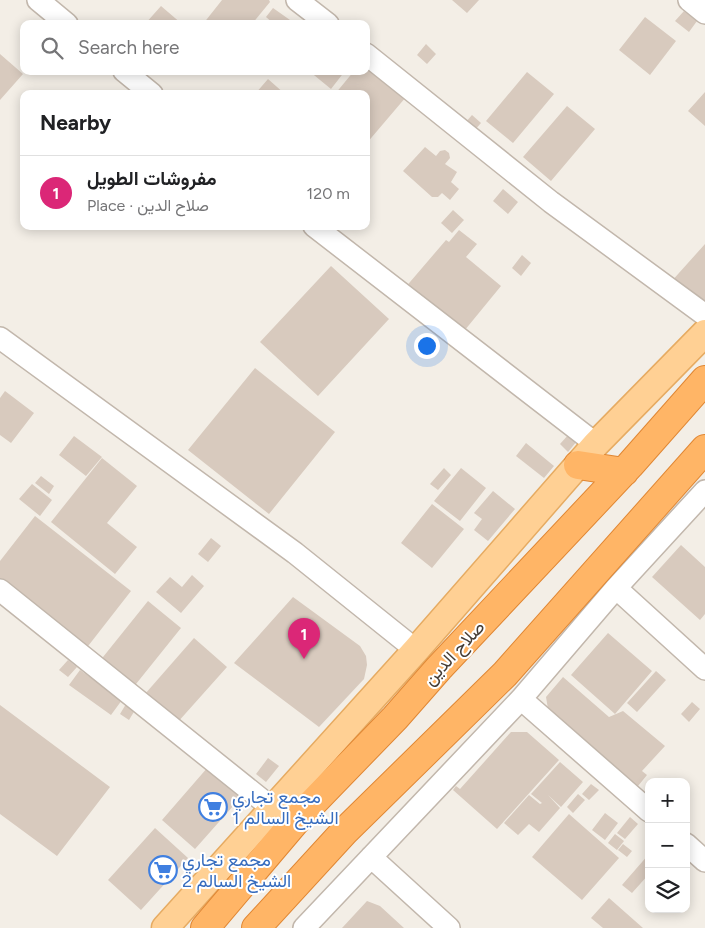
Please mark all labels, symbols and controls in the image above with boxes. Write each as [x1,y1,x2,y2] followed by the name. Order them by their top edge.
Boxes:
[20,20,370,75] search box
[38,34,66,62] icon: search
[78,36,180,59] text: Search here
[40,110,111,135] text: Nearby
[87,167,216,190] text: مفروشات الطويل
[53,184,59,203] text: 1
[307,184,350,203] text: 120 m
[87,196,209,215] text: Place · صلاح الدين
[414,333,440,359] your location
[418,616,490,691] street label: صلاح الدين
[288,618,320,659] pin: 1
[645,778,690,913] map controls
[645,778,690,823] button: +
[232,786,339,830] place label: مجمع تجاري الشيخ السالم 1
[198,792,228,822] supermarket icon: مجمع تجاري الشيخ السالم 1
[645,823,690,868] button: −
[182,849,291,893] place label: مجمع تجاري الشيخ السالم 2
[148,855,178,885] supermarket icon: مجمع تجاري الشيخ السالم 2
[645,868,690,913] button: layers

